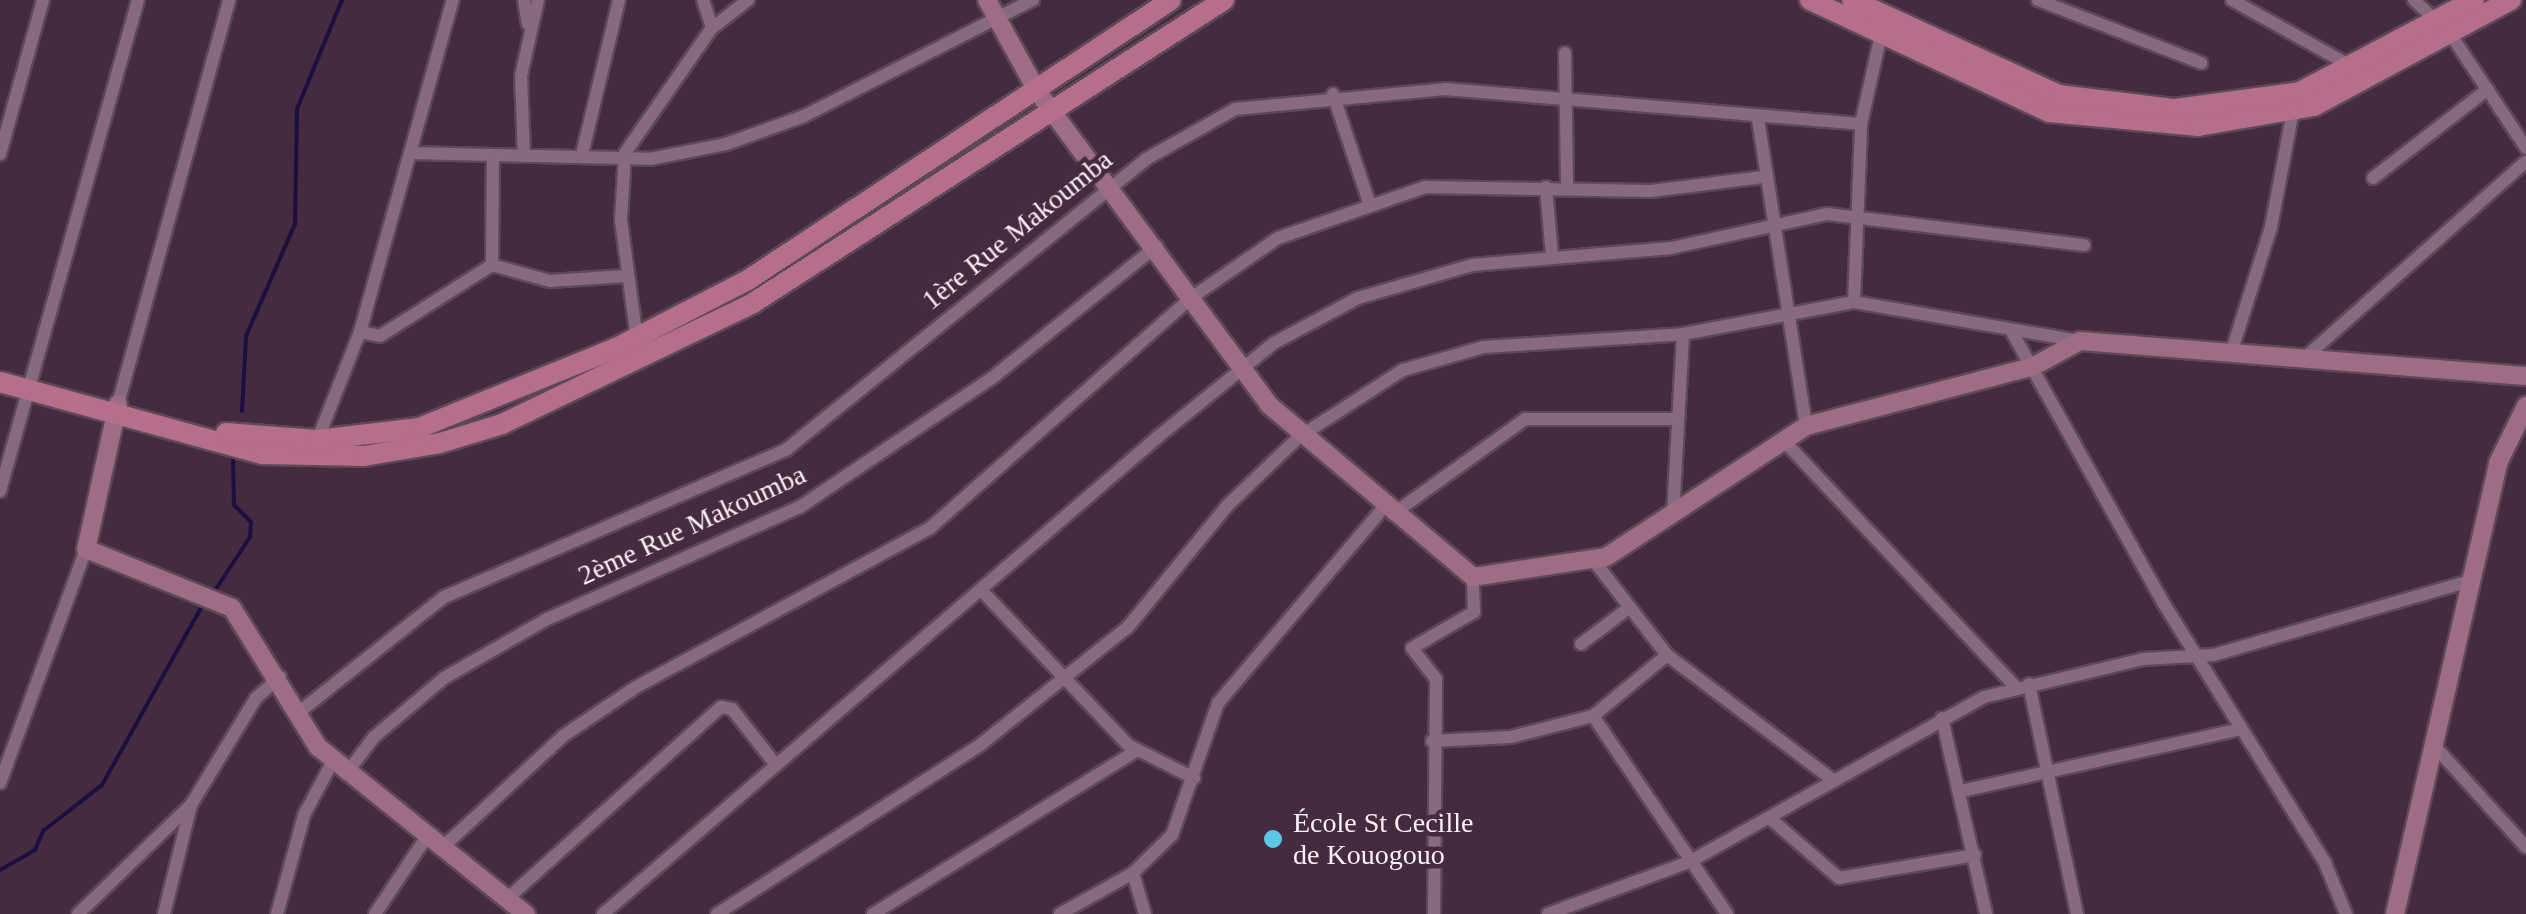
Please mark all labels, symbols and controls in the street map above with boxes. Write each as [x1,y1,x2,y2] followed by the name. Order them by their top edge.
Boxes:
[915,143,1119,317] street label: 1ère Rue Makoumba
[573,458,811,592] street label: 2ème Rue Makoumba
[1293,806,1473,872] place label: École St Cecille de Kouogouo
[1262,828,1284,850] marker: École St Cecille de Kouogouo

